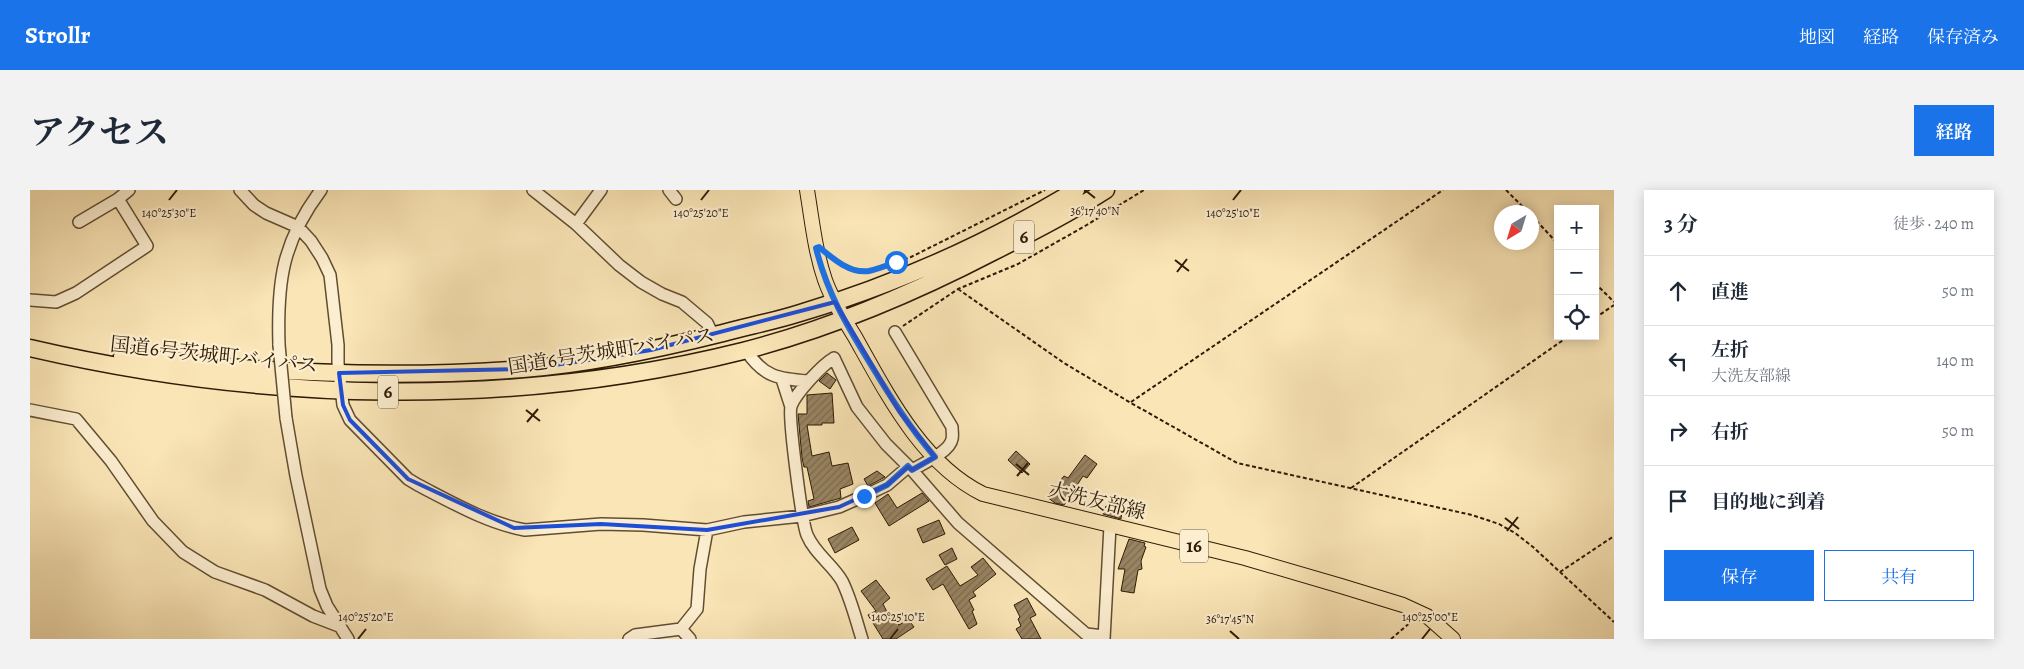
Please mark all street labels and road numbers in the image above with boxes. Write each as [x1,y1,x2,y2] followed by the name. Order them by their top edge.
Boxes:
[1014,221,1034,254] road number: 6
[506,321,716,381] street label: 国道6号茨城町バイパス
[109,331,319,379] street label: 国道6号茨城町バイパス
[378,376,398,408] road number: 6
[1045,476,1149,526] street label: 大洗友部線
[1180,530,1208,562] road number: 16

